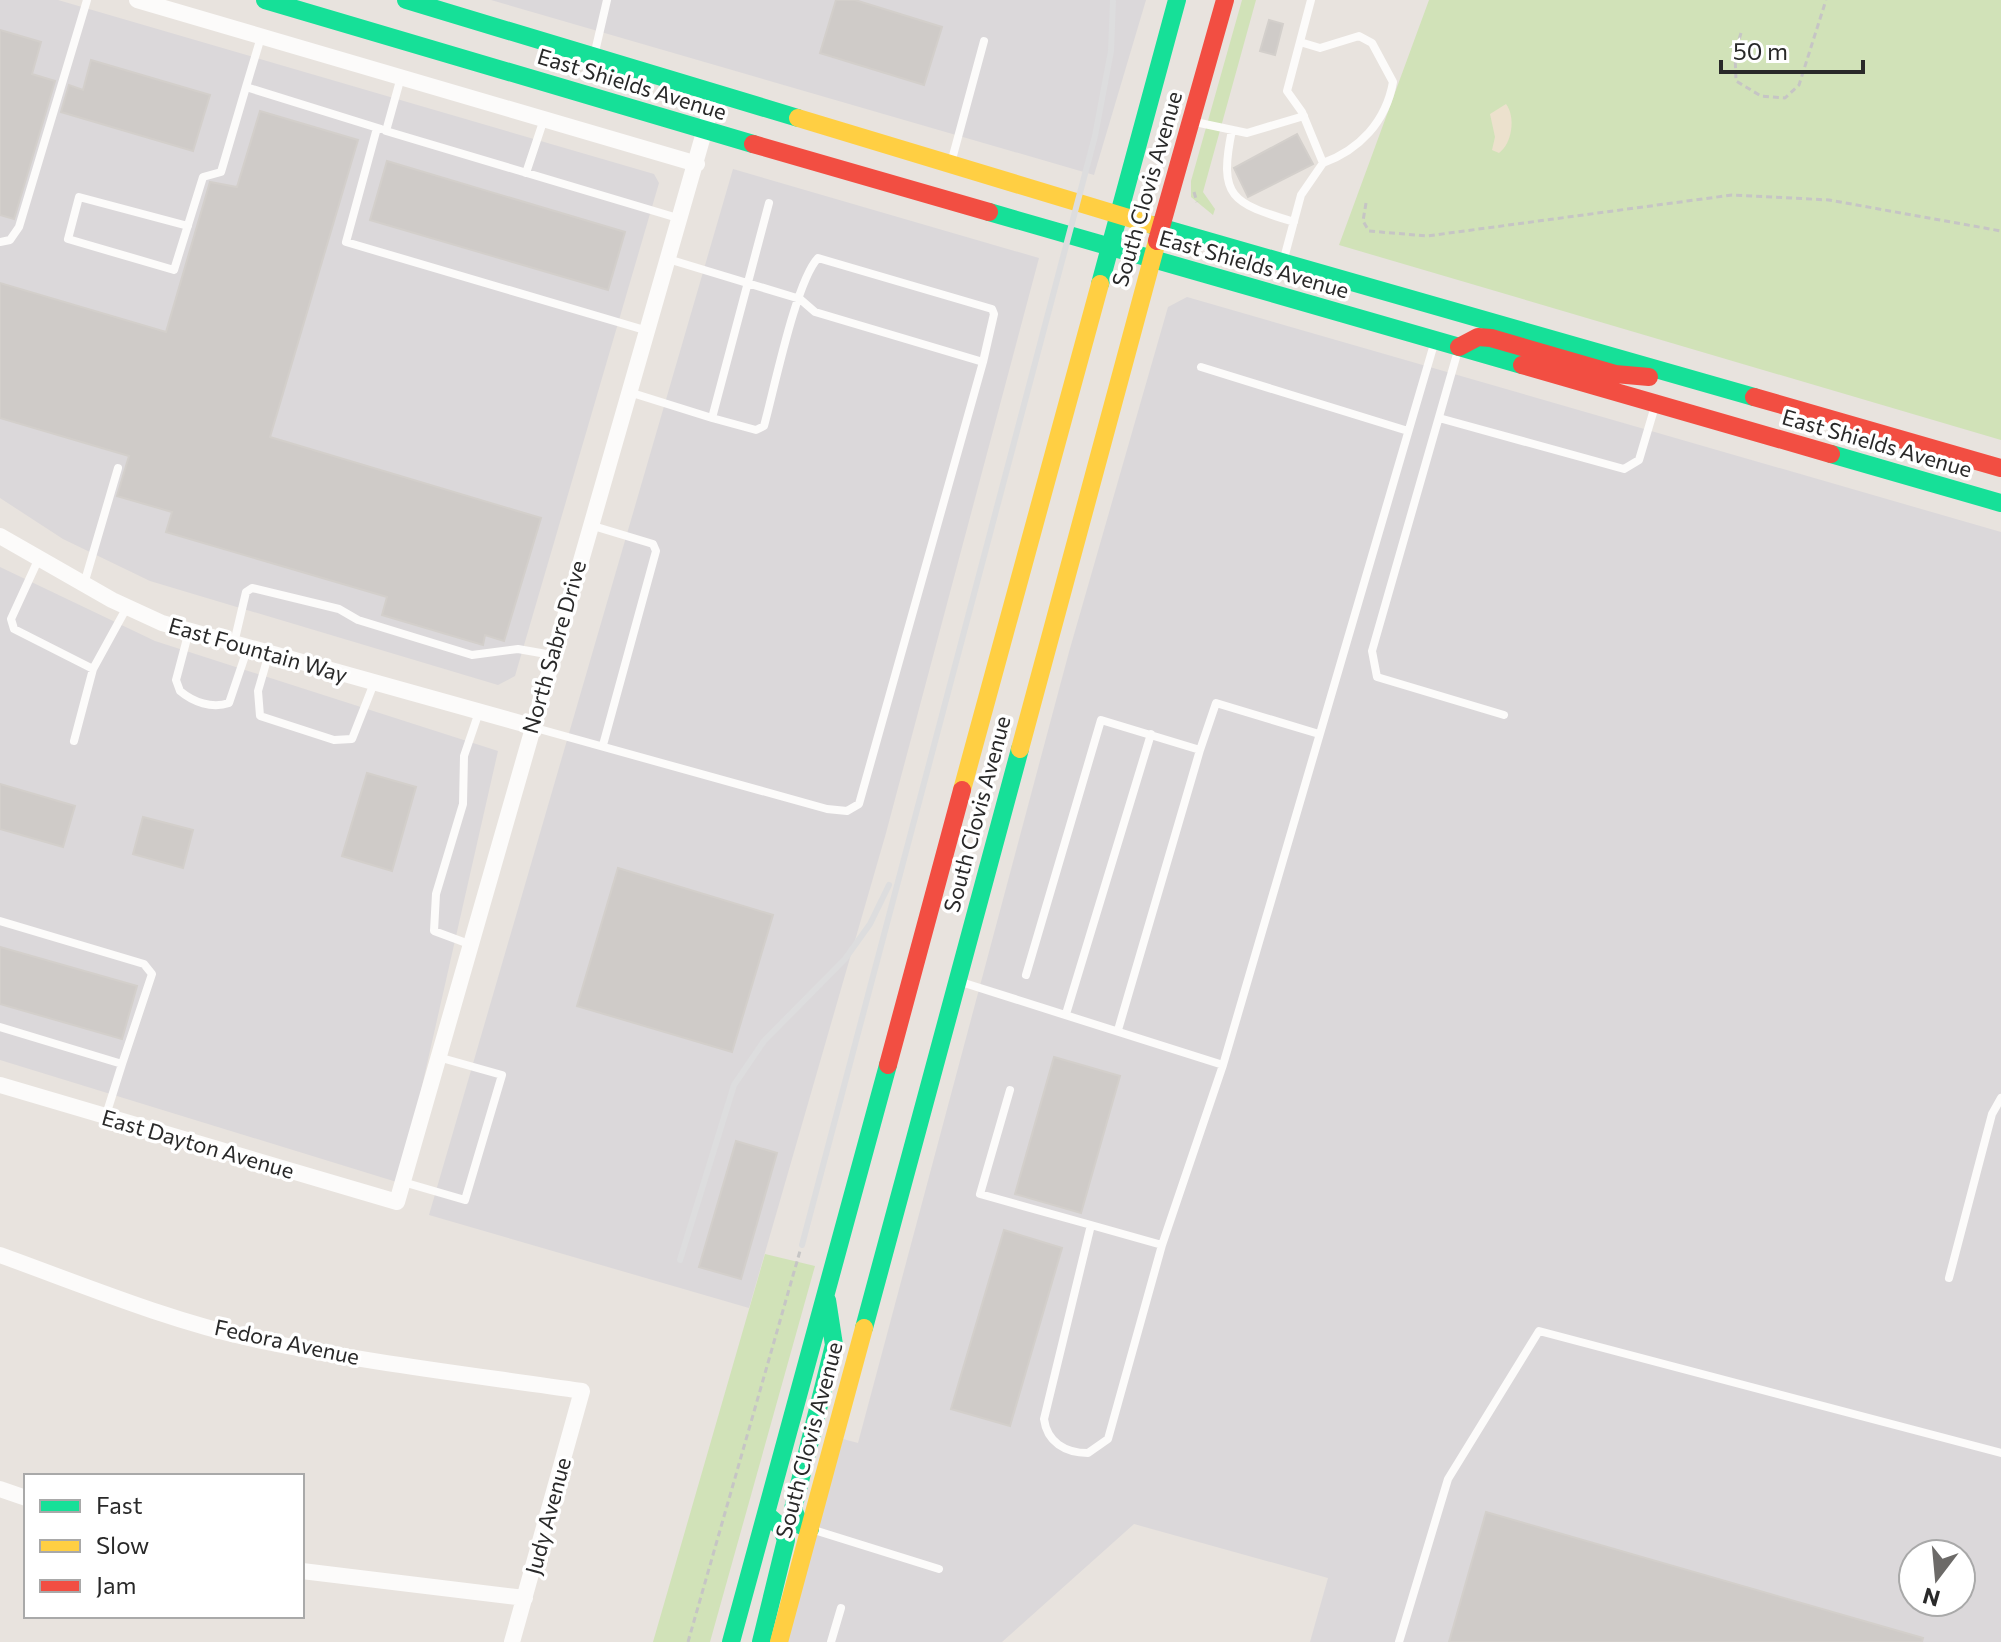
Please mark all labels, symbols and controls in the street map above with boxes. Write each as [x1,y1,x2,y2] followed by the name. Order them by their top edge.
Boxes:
[1721,24,1863,74] scale bar
[1733,36,1788,65] text: 50 m
[534,42,730,125] street label: East Shields Avenue
[1106,88,1187,290] street label: South Clovis Avenue
[1156,223,1352,304] street label: East Shields Avenue
[1779,402,1975,483] street label: East Shields Avenue
[516,557,591,737] street label: North Sabre Drive
[166,611,351,688] street label: East Fountain Way
[937,713,1016,915] street label: South Clovis Avenue
[99,1103,297,1184] street label: East Dayton Avenue
[212,1313,362,1370] street label: Fedora Avenue
[769,1339,848,1541] street label: South Clovis Avenue
[519,1454,576,1577] street label: Judy Avenue
[24,1474,304,1618] legend
[96,1490,143,1519] text: Fast
[96,1530,149,1559] text: Slow
[1897,1538,1977,1618] north arrow
[96,1570,136,1599] text: Jam
[1920,1582,1943,1613] text: N

